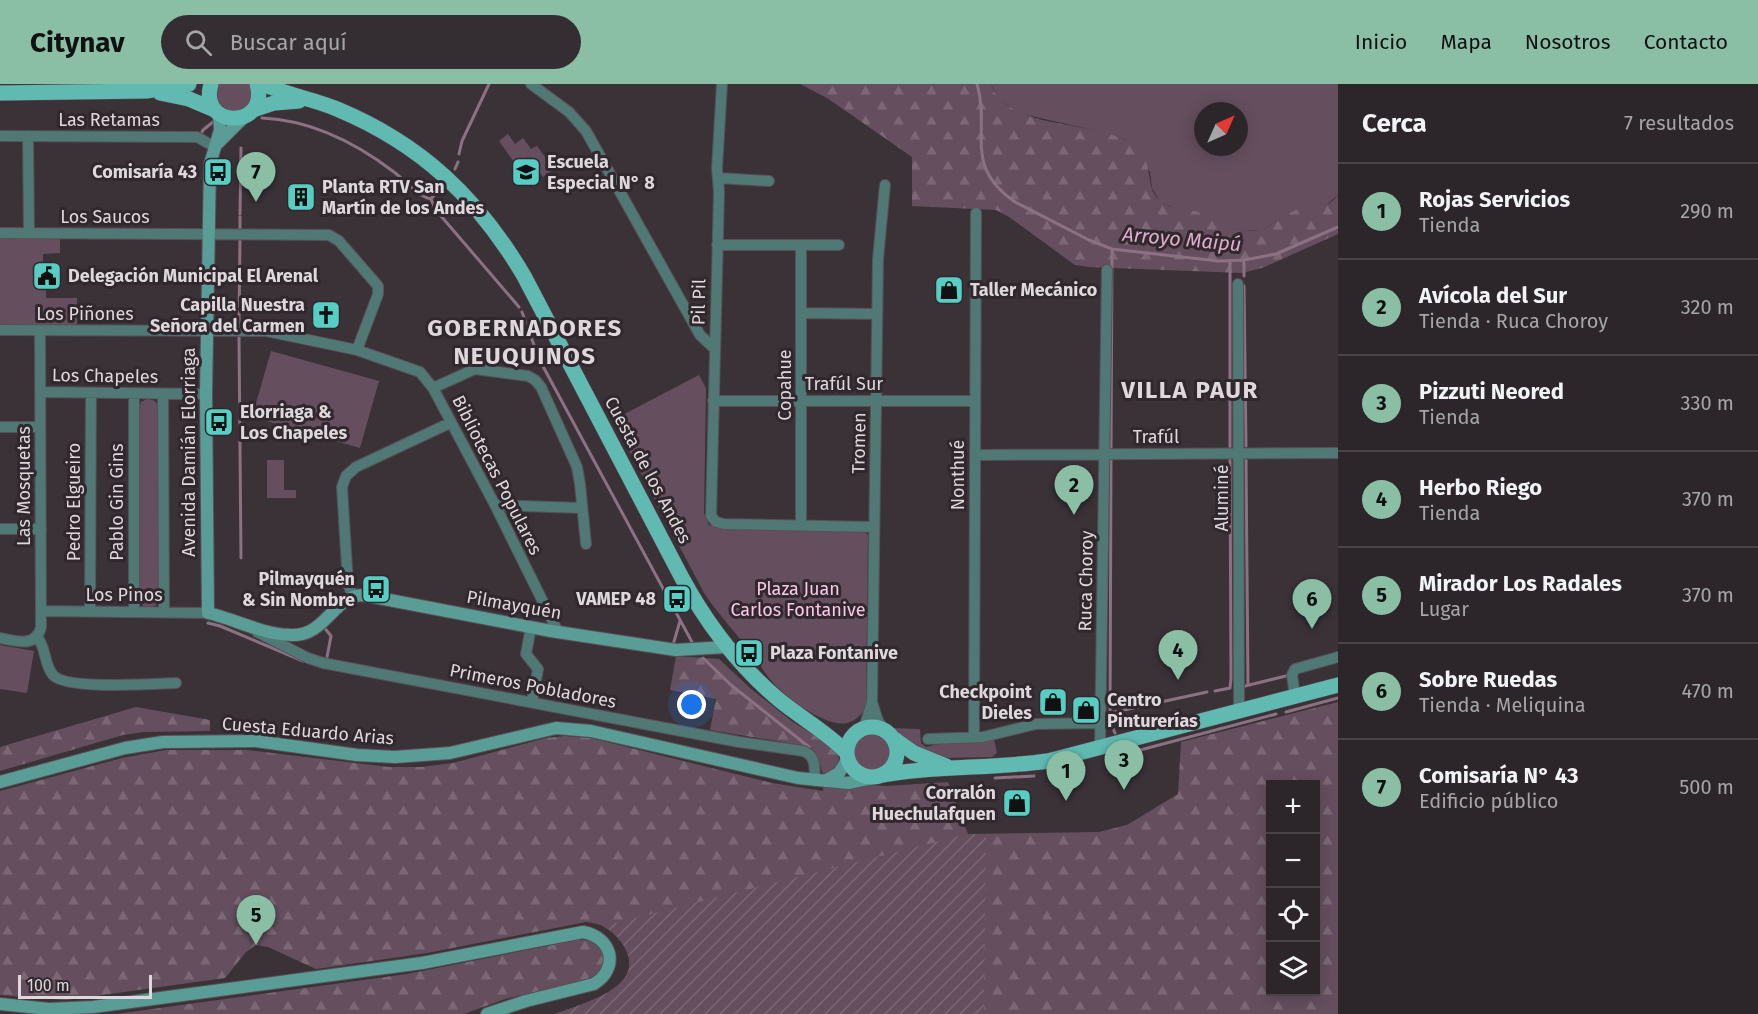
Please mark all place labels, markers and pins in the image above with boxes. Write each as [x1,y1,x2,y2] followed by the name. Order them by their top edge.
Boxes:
[547,151,655,194] place label: Escuela Especial N° 8
[236,152,276,202] pin: 7
[202,156,234,188] bus stop icon: Comisaría 43
[510,156,542,188] school or university icon: Escuela Especial N° 8
[92,161,197,183] place label: Comisaría 43
[322,176,484,219] place label: Planta RTV San Martín de los Andes
[285,181,317,213] building icon: Planta RTV San Martín de los Andes
[31,260,63,292] public building icon: Delegación Municipal El Arenal
[68,265,319,287] place label: Delegación Municipal El Arenal
[933,274,965,306] shop icon: Taller Mecánico
[970,279,1097,301] place label: Taller Mecánico
[150,294,305,337] place label: Capilla Nuestra Señora del Carmen
[310,299,342,331] church icon: Capilla Nuestra Señora del Carmen
[240,401,348,444] place label: Elorriaga & Los Chapeles
[203,406,235,438] bus stop icon: Elorriaga & Los Chapeles
[1054,466,1094,515] pin: 2
[242,568,355,611] place label: Pilmayquén & Sin Nombre
[360,573,392,605] bus stop icon: Pilmayquén & Sin Nombre
[1292,580,1332,629] pin: 6
[661,583,693,615] bus stop icon: VAMEP 48
[575,588,656,610] place label: VAMEP 48
[1158,630,1198,680] pin: 4
[733,637,765,669] bus stop icon: Plaza Fontanive
[770,642,898,664] place label: Plaza Fontanive
[939,681,1033,724] place label: Checkpoint Dieles
[1037,686,1069,718] shop icon: Checkpoint Dieles
[1107,689,1198,732] place label: Centro Pinturerías
[1070,694,1102,726] shop icon: Centro Pinturerías
[1104,740,1144,790] pin: 3
[1046,752,1086,801] pin: 1
[872,782,996,825] place label: Corralón Huechulafquen
[1001,787,1033,819] shop icon: Corralón Huechulafquen
[236,896,276,945] pin: 5

